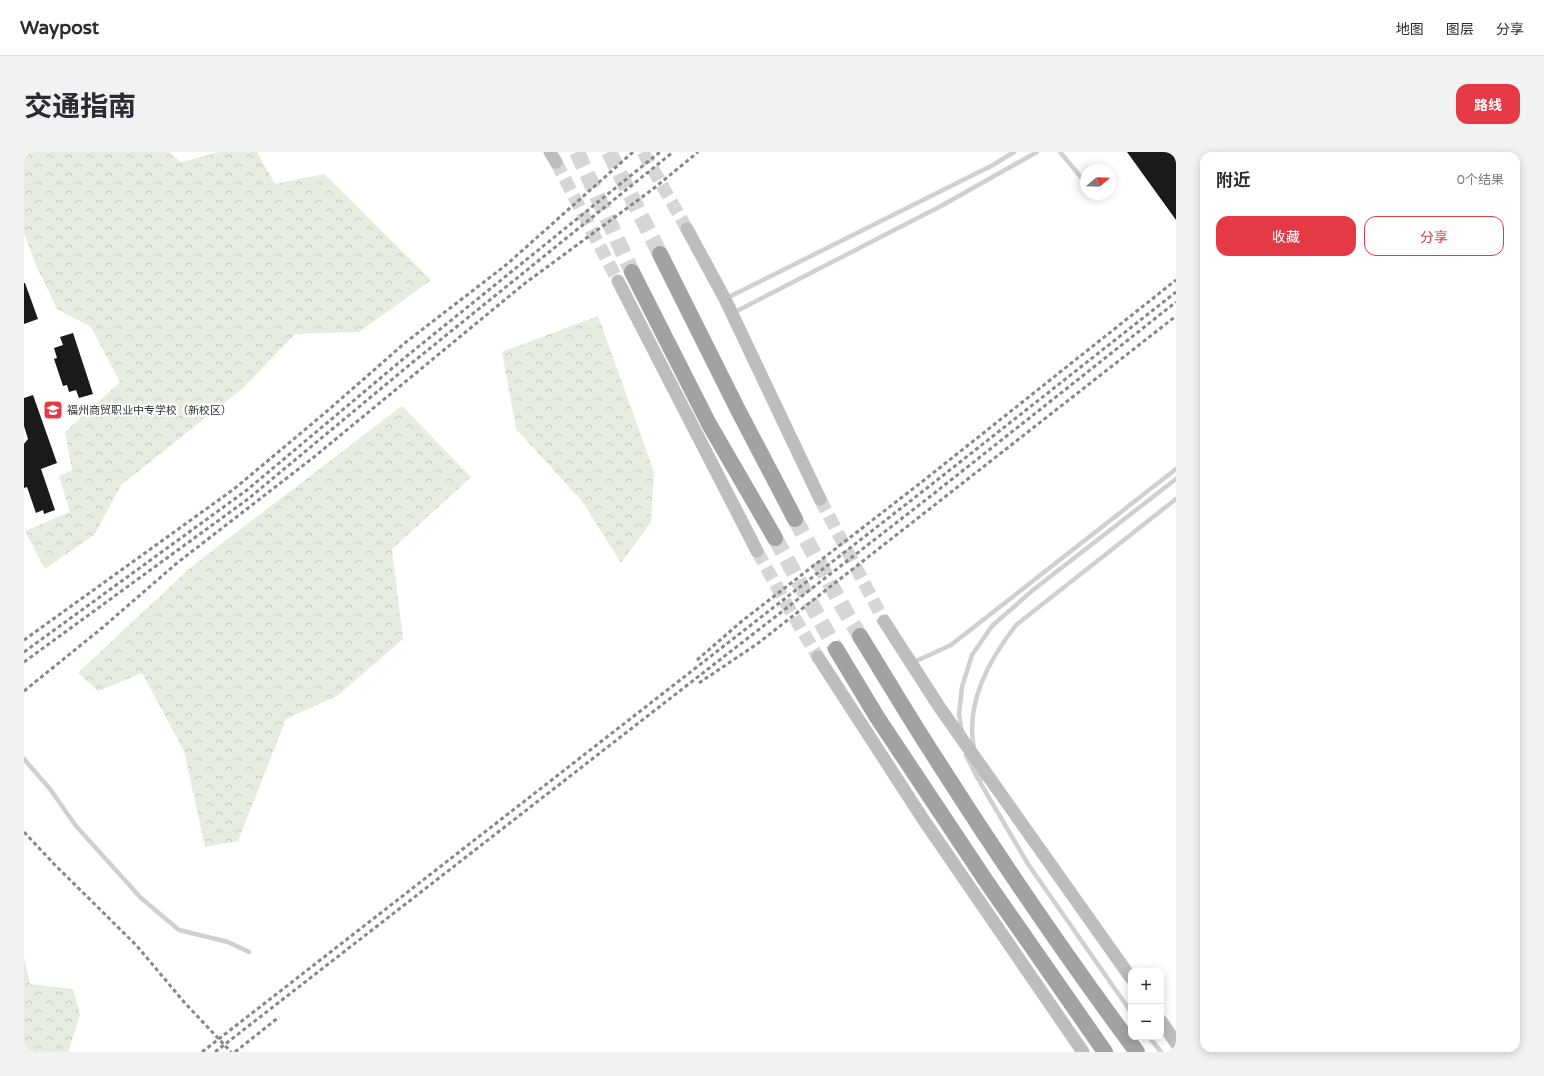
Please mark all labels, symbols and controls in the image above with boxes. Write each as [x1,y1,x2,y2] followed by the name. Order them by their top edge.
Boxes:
[20,17,99,39] text: Waypost
[1396,21,1424,38] text: 地图
[1446,21,1474,38] text: 图层
[1496,21,1524,38] text: 分享
[1456,84,1520,124] button: 路线
[24,90,136,124] text: 交通指南
[1080,164,1116,200] north arrow
[1216,170,1250,191] text: 附近
[1457,172,1504,188] text: 0个结果
[1216,216,1356,256] button: 收藏
[1364,216,1504,256] button: 分享
[42,399,64,421] school or university icon: 福州商贸职业中专学校（新校区）
[67,404,232,417] place label: 福州商贸职业中专学校（新校区）
[1128,968,1164,1040] map controls
[1128,968,1164,1004] button: +
[1128,1004,1164,1040] button: −

